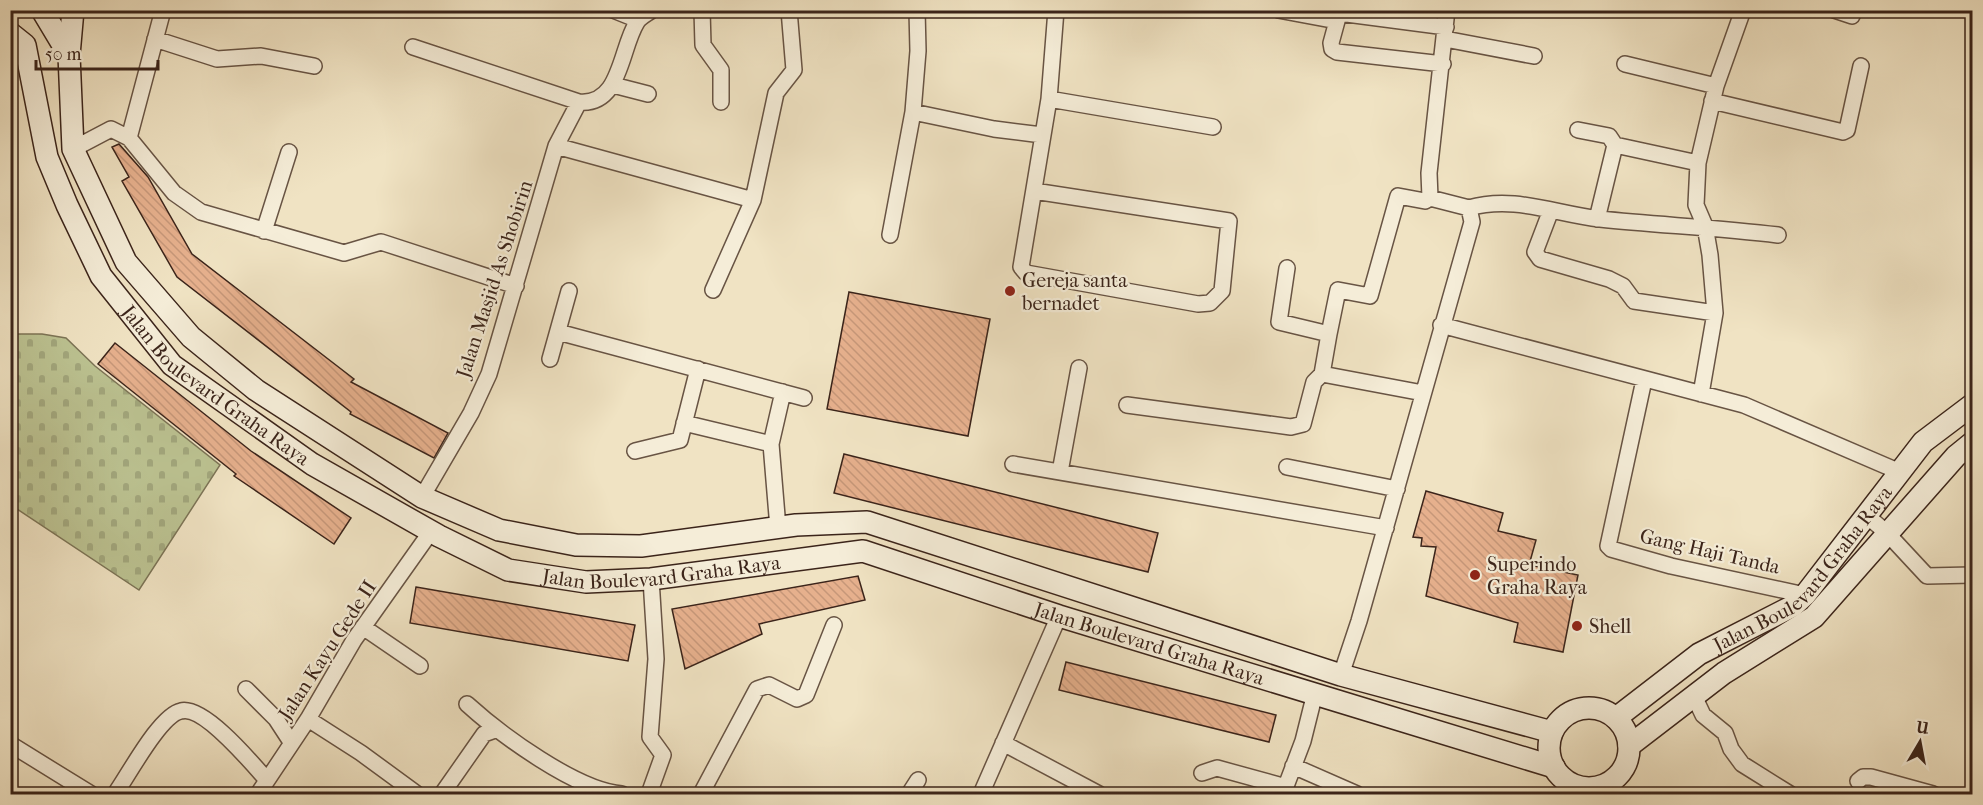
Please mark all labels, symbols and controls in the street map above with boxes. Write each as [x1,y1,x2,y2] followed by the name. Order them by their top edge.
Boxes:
[36,33,158,71] scale bar
[45,44,82,65] text: 50 m
[451,177,537,383] street label: Jalan Masjid As Shobirin
[1021,269,1128,315] place label: Gereja santa bernadet
[1003,284,1017,298] marker: Gereja santa bernadet
[116,299,314,471] street label: Jalan Boulevard Graha Raya
[1708,481,1897,658] street label: Jalan Boulevard Graha Raya
[1638,524,1783,579] street label: Gang Haji Tanda
[539,551,782,594] street label: Jalan Boulevard Graha Raya
[1487,553,1588,599] place label: Superindo Graha Raya
[1468,568,1482,582] marker: Superindo Graha Raya
[273,576,381,726] street label: Jalan Kayu Gede II
[1029,597,1268,690] street label: Jalan Boulevard Graha Raya
[1589,615,1632,638] place label: Shell
[1570,619,1584,633] marker: Shell
[1890,712,1950,772] north arrow
[1914,717,1931,738] text: U

